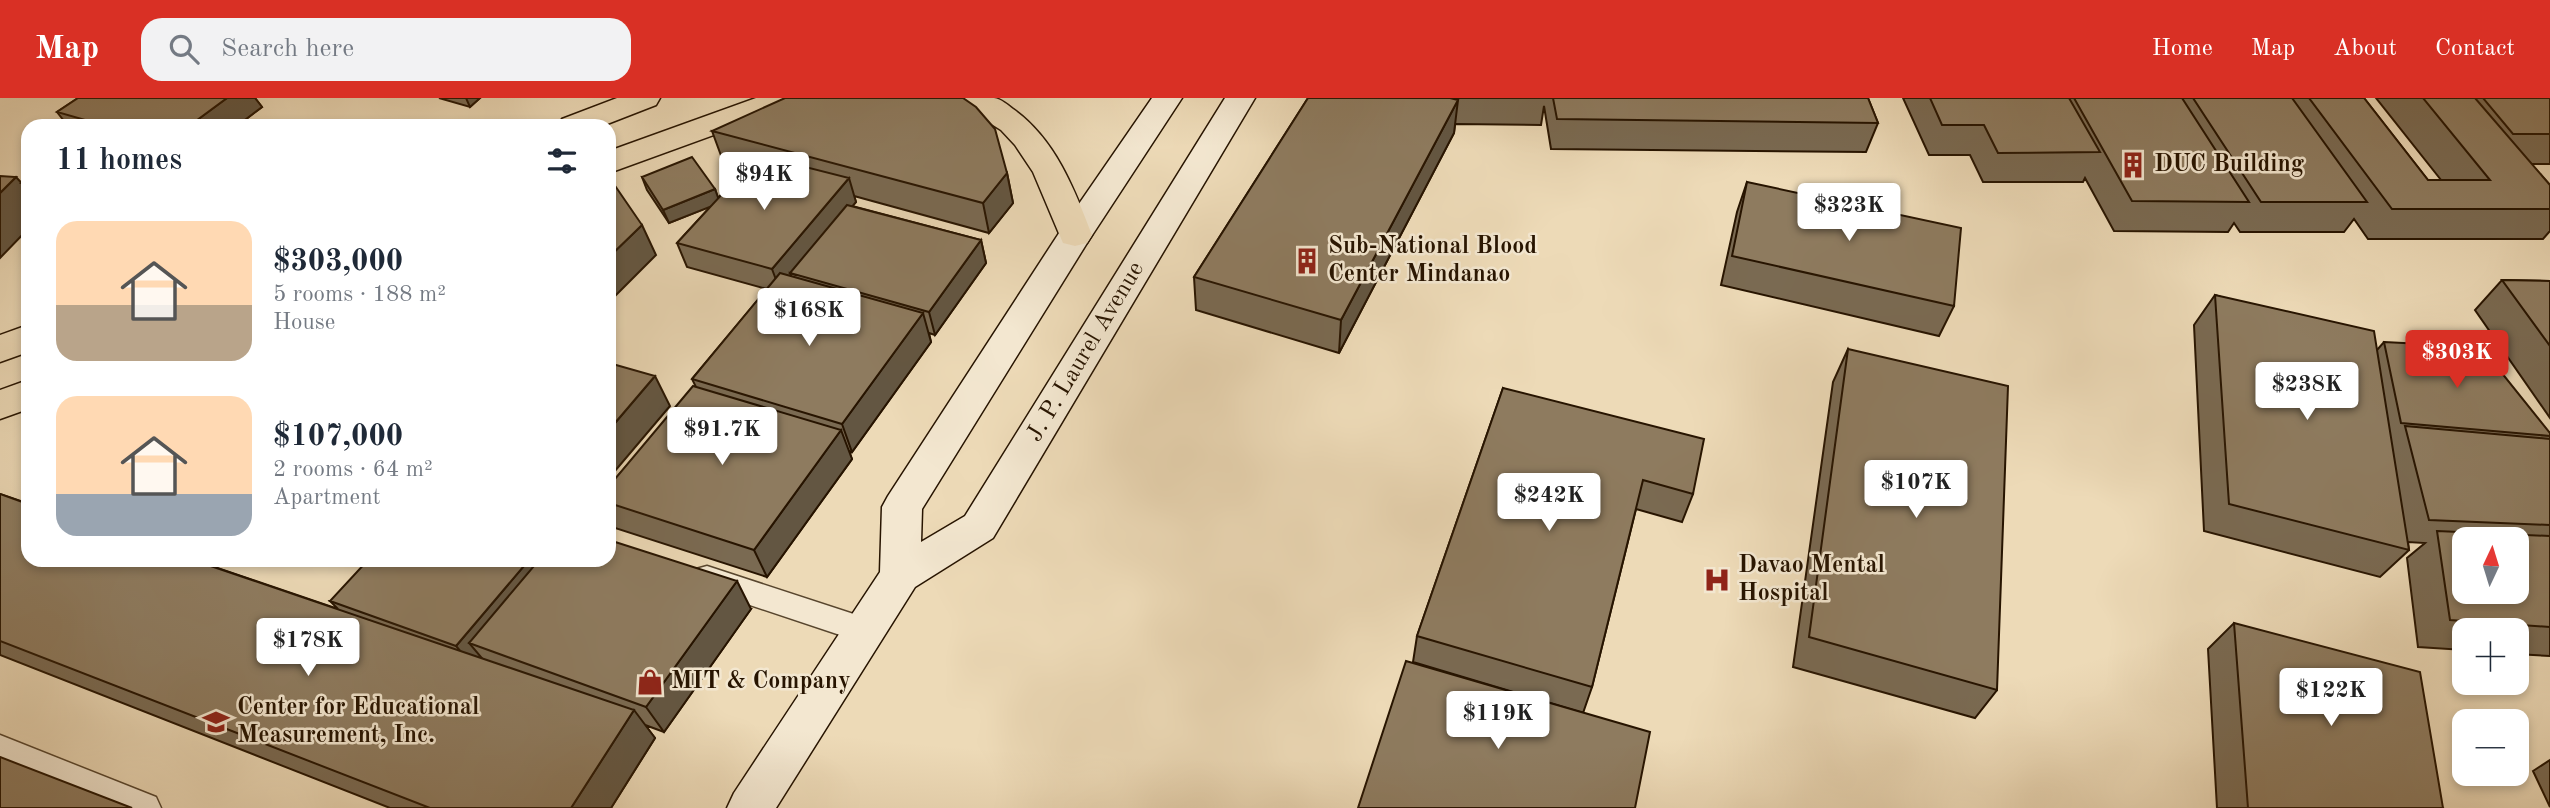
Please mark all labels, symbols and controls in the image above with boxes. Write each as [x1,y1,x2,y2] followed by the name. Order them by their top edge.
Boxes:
[141,18,631,81] search box
[165,30,203,68] icon: search
[35,33,99,66] text: Map
[221,36,354,62] text: Search here
[2152,37,2213,61] text: Home
[2251,37,2295,61] text: Map
[2333,37,2397,61] text: About
[2435,37,2515,61] text: Contact
[543,142,581,180] icon: filters
[56,146,182,176] text: 11 homes
[2118,150,2148,180] building icon: DUC Building
[723,152,805,212] pin: $94K
[2154,153,2305,177] place label: DUC Building
[735,163,793,186] text: $94K
[1800,184,1898,243] pin: $323K
[1813,194,1885,217] text: $323K
[1328,235,1537,287] place label: Sub-National Blood Center Mindanao
[1292,246,1322,276] building icon: Sub-National Blood Center Mindanao
[273,247,403,277] text: $303,000
[112,249,196,333] icon: home
[1023,258,1149,446] street label: J. P. Laurel Avenue
[273,283,446,306] text: 5 rooms · 188 m²
[760,288,858,348] pin: $168K
[773,299,845,322] text: $168K
[273,311,335,334] text: House
[2408,330,2506,390] pin: $303K
[2421,341,2493,364] text: $303K
[2258,362,2356,422] pin: $238K
[2271,373,2343,396] text: $238K
[665,408,779,467] pin: $91.7K
[683,418,761,441] text: $91.7K
[273,422,403,452] text: $107,000
[112,424,196,508] icon: home
[273,458,433,481] text: 2 rooms · 64 m²
[1867,460,1965,520] pin: $107K
[1880,471,1952,494] text: $107K
[1500,474,1598,533] pin: $242K
[1513,484,1585,507] text: $242K
[273,486,381,509] text: Apartment
[2452,527,2529,604] north arrow
[2452,527,2529,786] map controls
[1738,554,1885,606] place label: Davao Mental Hospital
[1702,565,1732,595] hospital icon: Davao Mental Hospital
[259,618,357,678] pin: $178K
[2452,618,2529,695] button: +
[272,629,344,652] text: $178K
[635,667,665,697] shop icon: MIT & Company
[2282,668,2380,728] pin: $122K
[671,670,851,694] place label: MIT & Company
[2295,679,2367,702] text: $122K
[1449,692,1547,751] pin: $119K
[237,696,479,748] place label: Center for Educational Measurement, Inc.
[1462,702,1534,725] text: $119K
[201,707,231,737] school or university icon: Center for Educational Measurement, Inc.
[2452,709,2529,786] button: −

